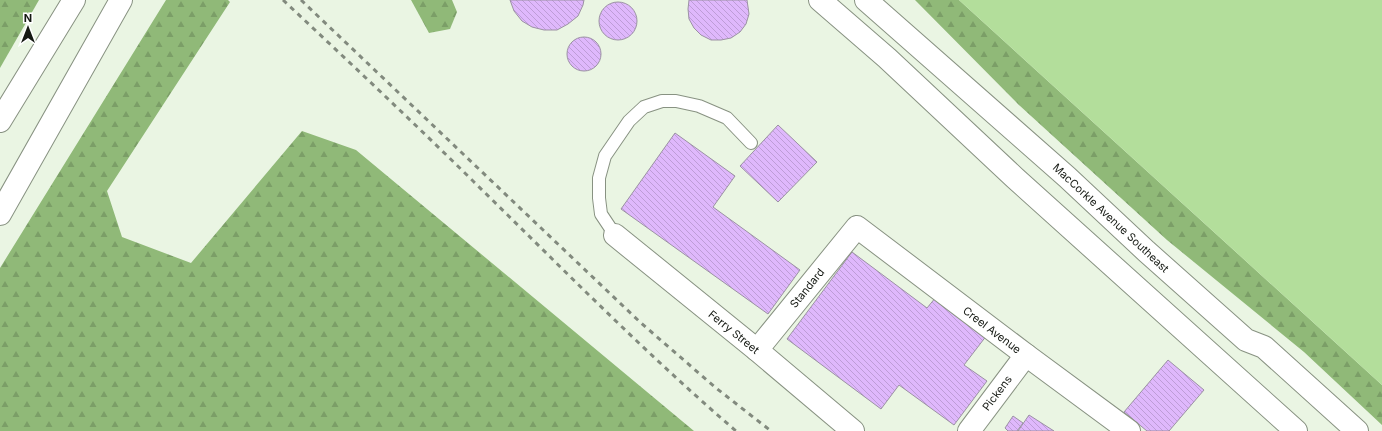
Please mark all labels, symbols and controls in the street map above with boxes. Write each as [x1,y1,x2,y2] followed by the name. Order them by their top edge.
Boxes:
[8,8,48,48] north arrow
[24,11,32,25] text: N
[1050,160,1172,276] street label: MacCorkle Avenue Southeast
[787,265,827,311] street label: Standard
[960,304,1024,356] street label: Creel Avenue
[706,307,763,357] street label: Ferry Street
[979,372,1015,413] street label: Pickens

